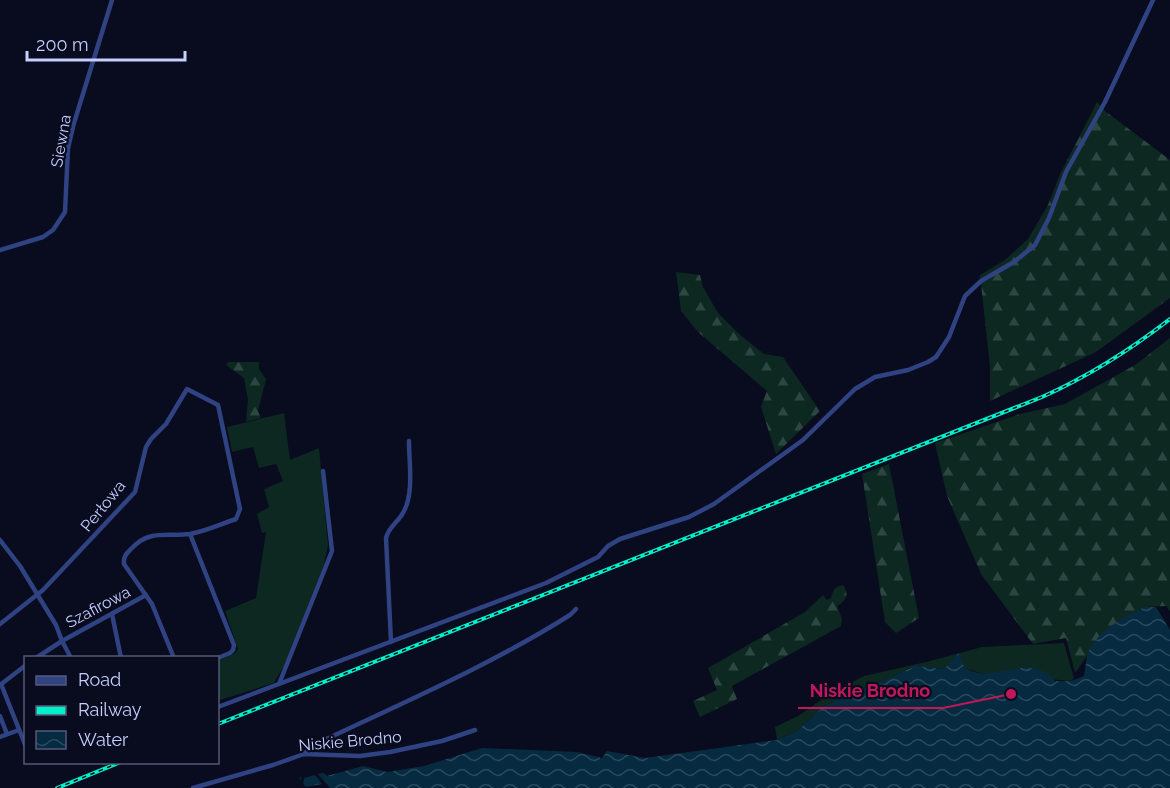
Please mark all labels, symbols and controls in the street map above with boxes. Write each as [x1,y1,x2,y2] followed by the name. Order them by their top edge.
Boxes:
[27,24,184,62] scale bar
[36,34,89,55] text: 200 m
[47,113,75,169] street label: Siewna
[77,477,129,535] street label: Perłowa
[62,582,134,632] street label: Szafirowa
[24,656,219,764] legend
[78,669,121,690] text: Road
[798,672,943,708] callout: Niskie Brodno
[810,680,930,701] text: Niskie Brodno
[78,699,142,720] text: Railway
[298,727,402,755] street label: Niskie Brodno
[78,729,129,750] text: Water

